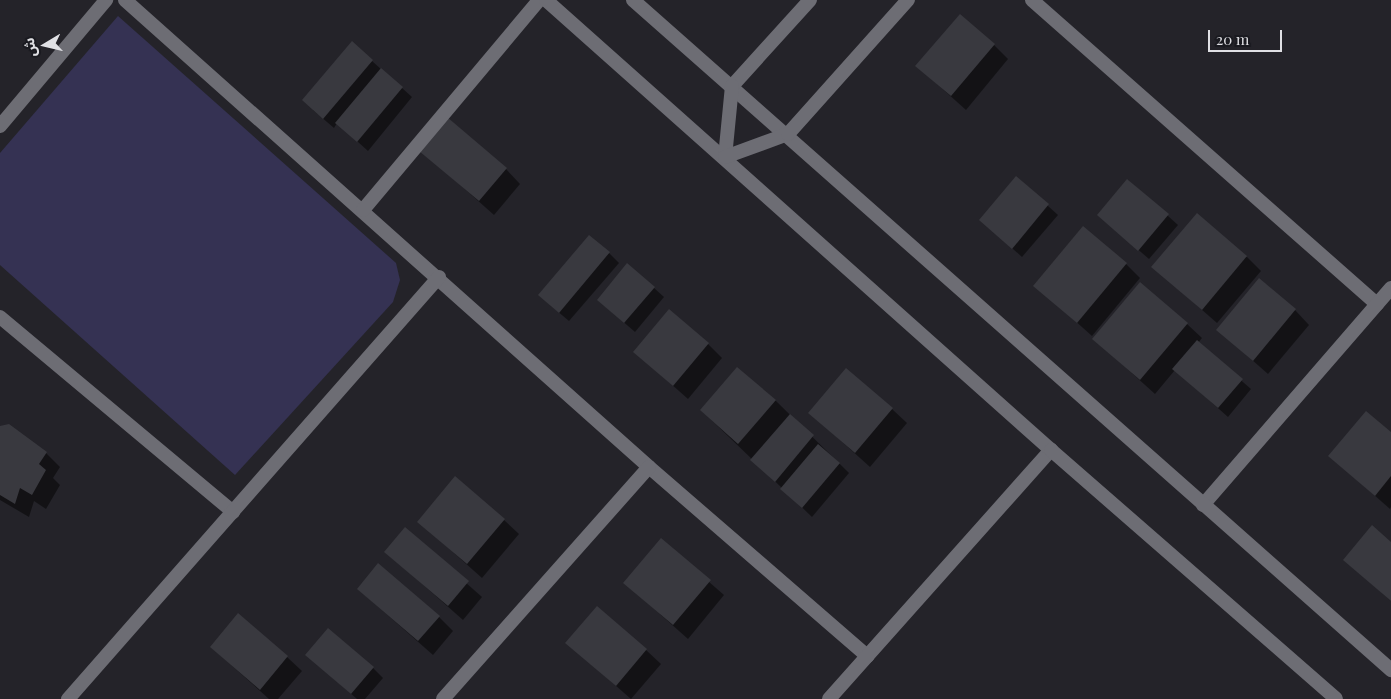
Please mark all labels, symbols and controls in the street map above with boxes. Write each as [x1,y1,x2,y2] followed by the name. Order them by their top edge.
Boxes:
[20,20,70,70] north arrow
[1211,20,1285,52] scale bar
[1216,29,1249,49] text: 20 m
[19,36,41,58] text: ش

